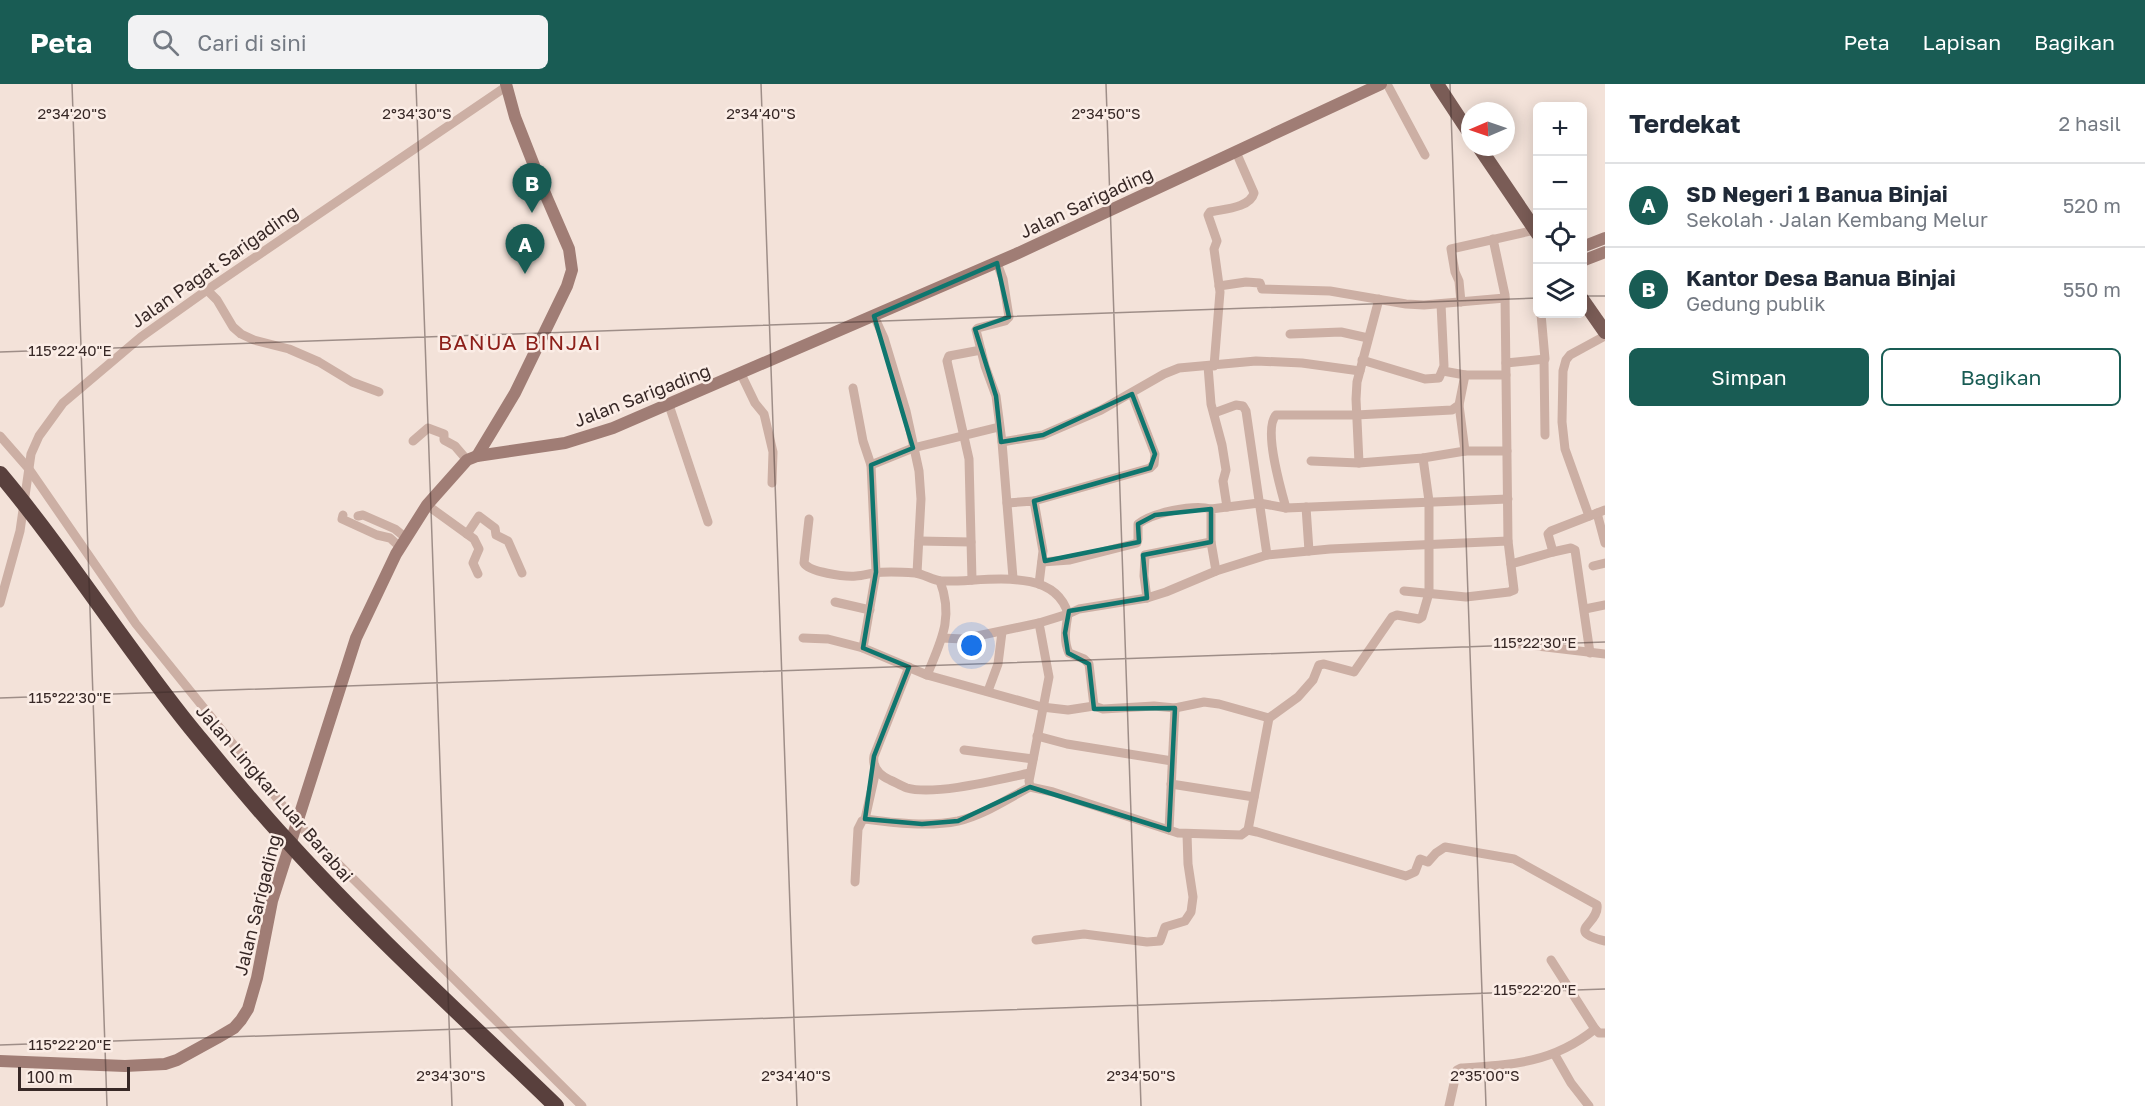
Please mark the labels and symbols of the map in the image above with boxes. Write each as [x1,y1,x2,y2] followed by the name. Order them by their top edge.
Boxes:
[1461,102,1515,156] north arrow
[37,104,107,122] text: 2°34'20"S
[382,104,452,122] text: 2°34'30"S
[726,104,796,122] text: 2°34'40"S
[1071,104,1141,122] text: 2°34'50"S
[1016,162,1156,242] street label: Jalan Sarigading
[512,164,552,213] pin: B
[126,200,302,332] street label: Jalan Pagat Sarigading
[506,224,544,274] pin: A
[438,329,602,355] district label: BANUA BINJAI
[28,341,112,359] text: 115°22'40"E
[571,359,713,431] street label: Jalan Sarigading
[957,631,986,660] your location
[1494,633,1576,651] text: 115°22'30"E
[29,688,111,706] text: 115°22'30"E
[192,700,358,886] street label: Jalan Lingkar Luar Barabai
[229,832,285,978] street label: Jalan Sarigading
[1494,980,1576,998] text: 115°22'20"E
[29,1035,111,1053] text: 115°22'20"E
[18,1064,130,1092] scale bar
[416,1066,486,1084] text: 2°34'30"S
[761,1066,831,1084] text: 2°34'40"S
[1106,1066,1176,1084] text: 2°34'50"S
[1450,1066,1520,1084] text: 2°35'00"S

